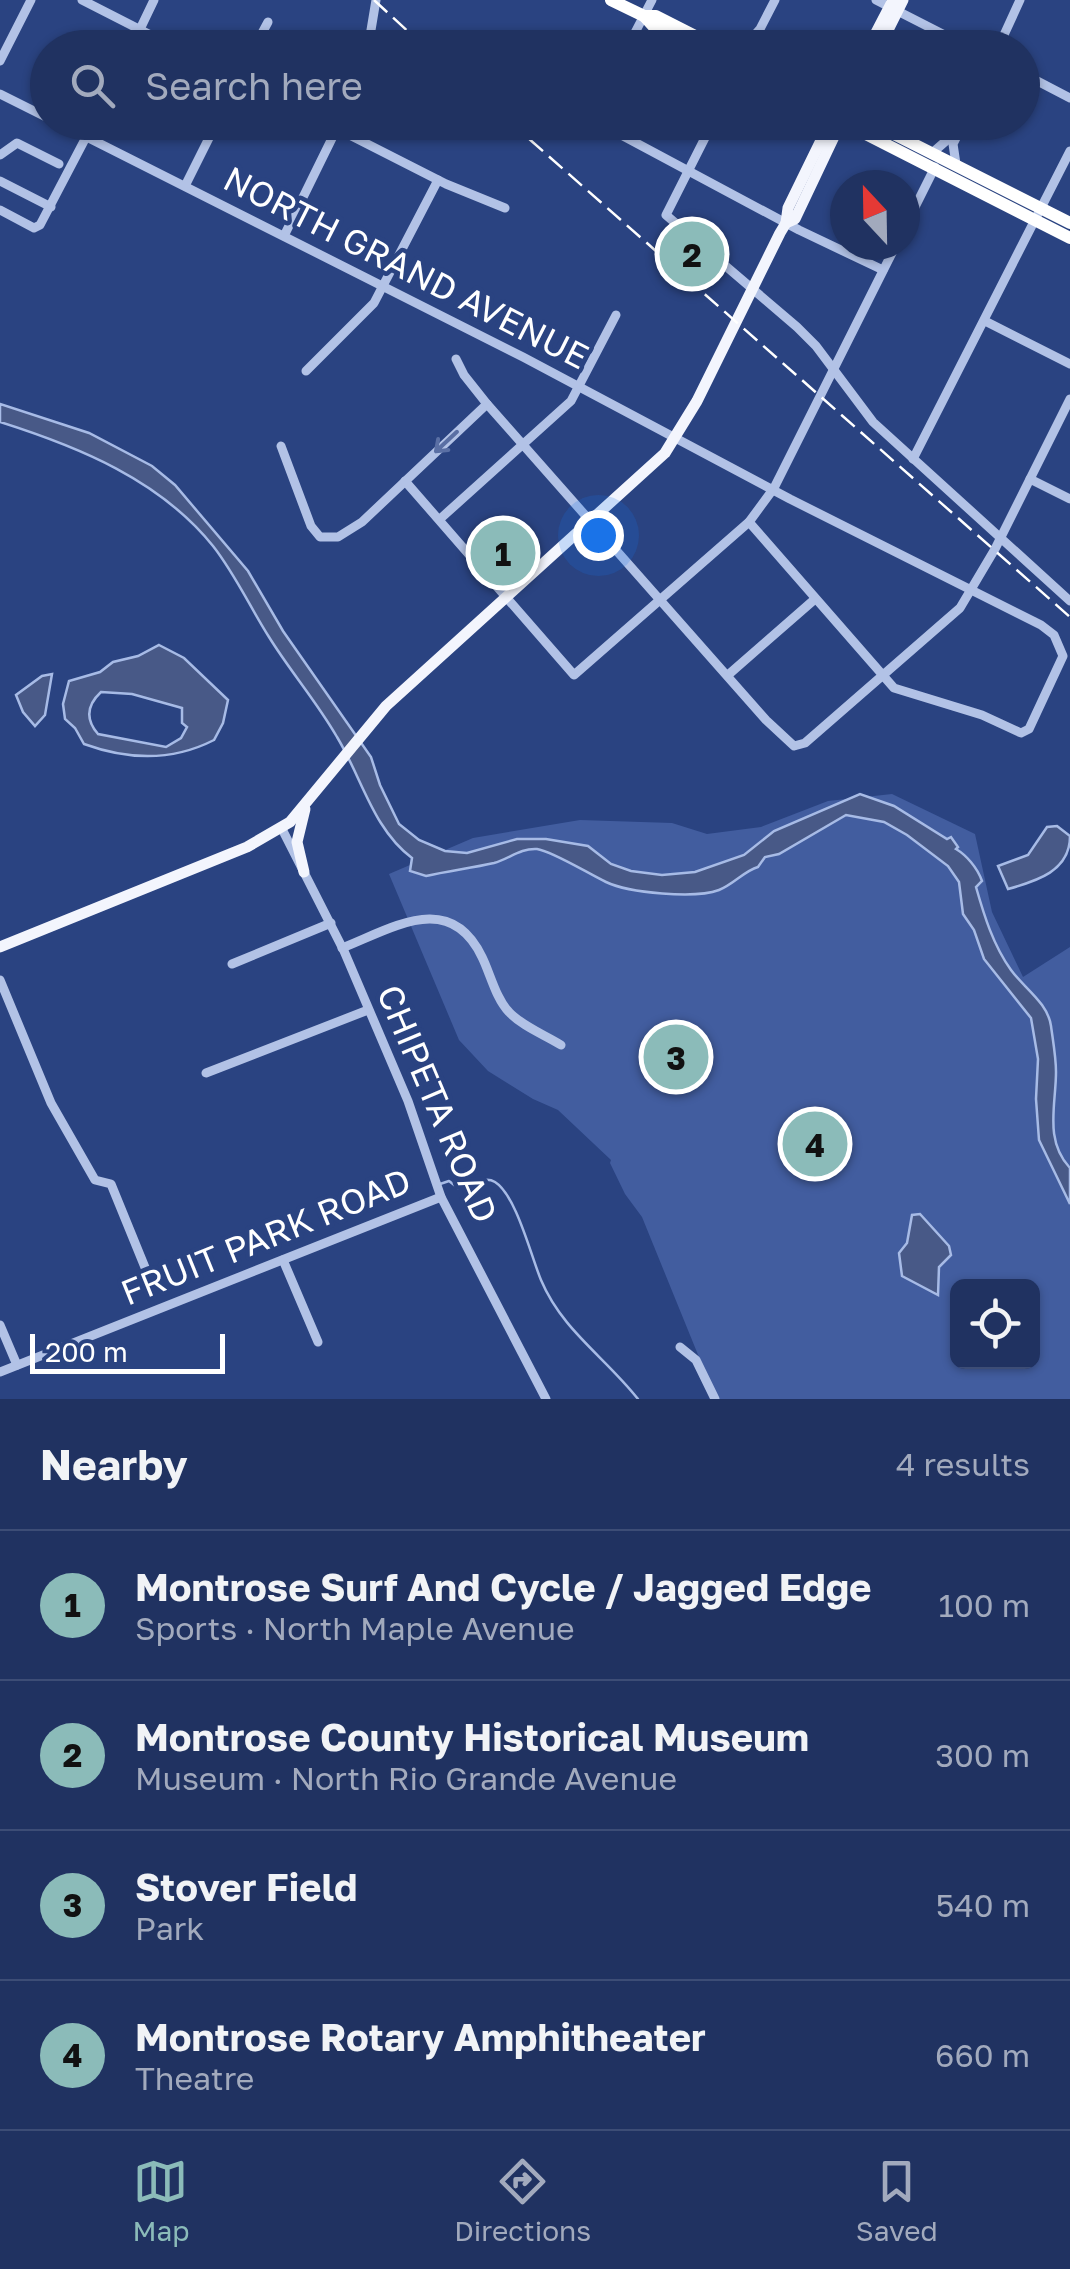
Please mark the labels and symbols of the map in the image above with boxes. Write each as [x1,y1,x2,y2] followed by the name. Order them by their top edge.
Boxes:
[217,157,596,377] street label: NORTH GRAND AVENUE
[830,170,920,260] north arrow
[660,216,724,292] pin: 2
[434,430,459,453] one-way arrow
[573,510,624,561] your location
[470,516,536,590] pin: 1
[369,978,507,1229] street label: CHIPETA ROAD
[644,1020,708,1094] pin: 3
[782,1106,848,1182] pin: 4
[115,1159,417,1313] street label: FRUIT PARK ROAD
[30,1329,225,1374] scale bar

